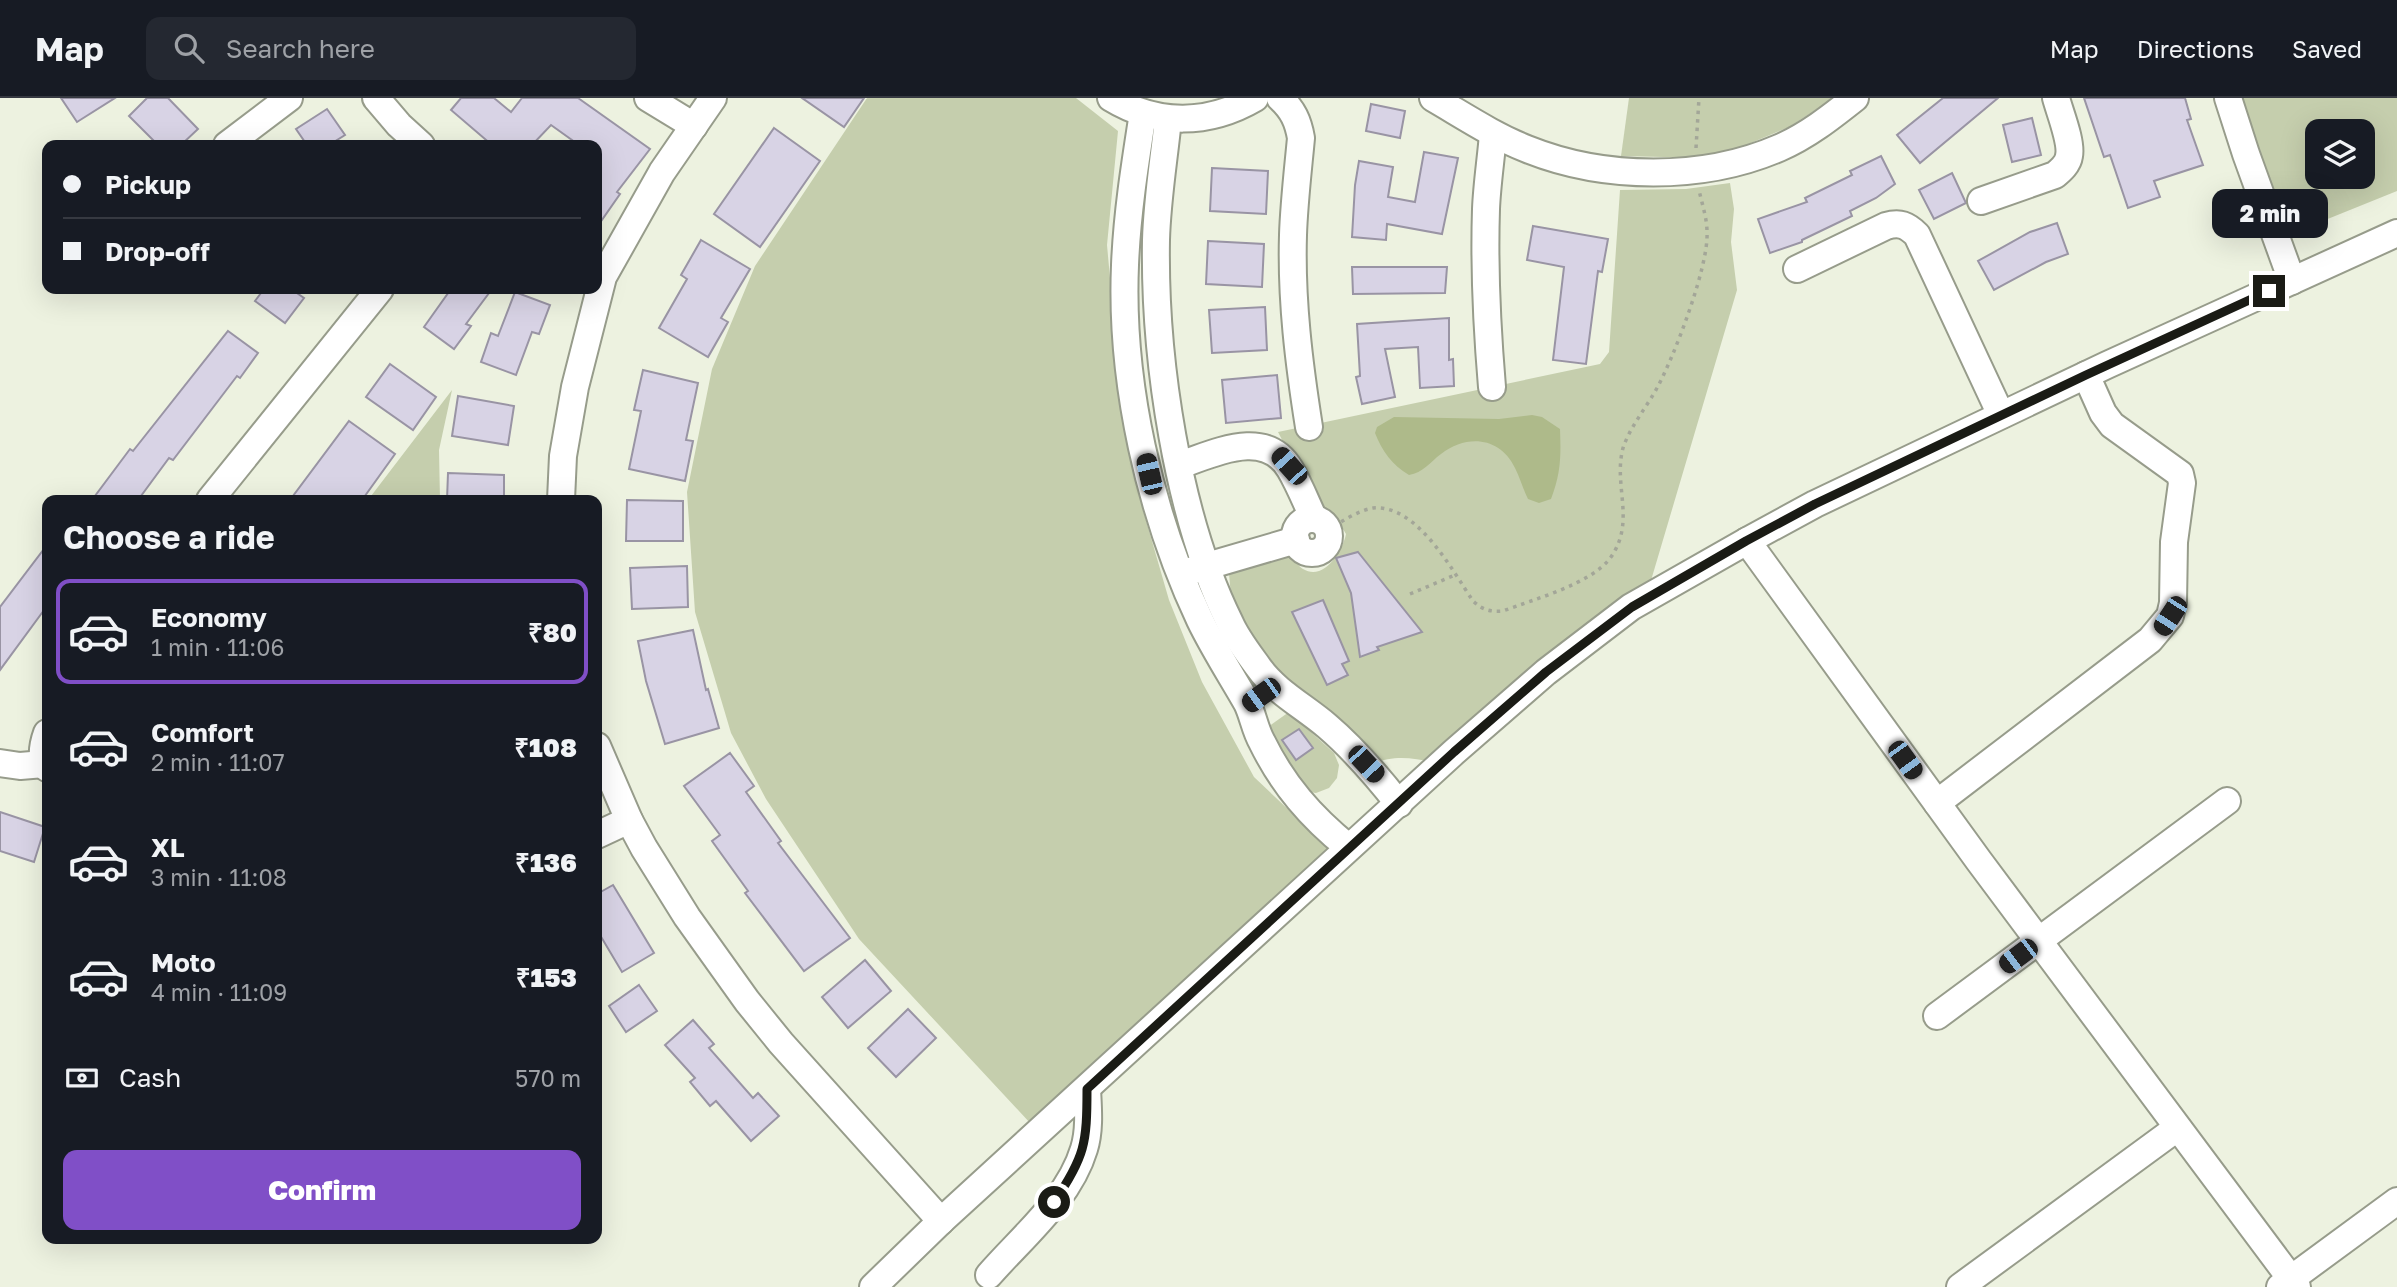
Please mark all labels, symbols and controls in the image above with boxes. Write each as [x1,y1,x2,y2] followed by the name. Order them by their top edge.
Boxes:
[146,17,636,80] search box
[35,29,104,68] text: Map
[170,29,208,67] icon: search
[226,33,375,64] text: Search here
[2050,34,2099,63] text: Map
[2137,34,2254,63] text: Directions
[2292,34,2362,63] text: Saved
[2305,119,2375,189] map controls
[2305,119,2375,189] button: layers
[105,169,191,200] text: Pickup
[2211,190,2327,238] callout: 2 min
[2240,199,2300,227] text: 2 min
[105,236,210,267] text: Drop-off
[2253,275,2285,307] route end
[1268,443,1311,489] car
[1135,451,1164,497] car
[63,518,275,556] text: Choose a ride
[2150,593,2191,639] car
[67,600,130,663] icon: car
[151,602,267,633] text: Economy
[528,617,577,648] text: ₹80
[151,633,284,661] text: 1 min · 11:06
[1238,674,1285,716] car
[67,715,130,778] icon: car
[151,717,254,748] text: Comfort
[514,732,577,763] text: ₹108
[1885,737,1926,783] car
[1344,741,1389,787] car
[151,748,285,776] text: 2 min · 11:07
[67,830,130,893] icon: car
[151,832,185,863] text: XL
[515,847,577,878] text: ₹136
[151,863,287,891] text: 3 min · 11:08
[1995,935,2042,977] car
[67,945,130,1008] icon: car
[151,947,216,978] text: Moto
[516,962,577,993] text: ₹153
[151,978,287,1006] text: 4 min · 11:09
[63,1059,101,1097] icon: cash
[119,1062,181,1093] text: Cash
[515,1064,581,1092] text: 570 m
[63,1150,581,1230] button: Confirm
[1038,1186,1070,1218] route start

